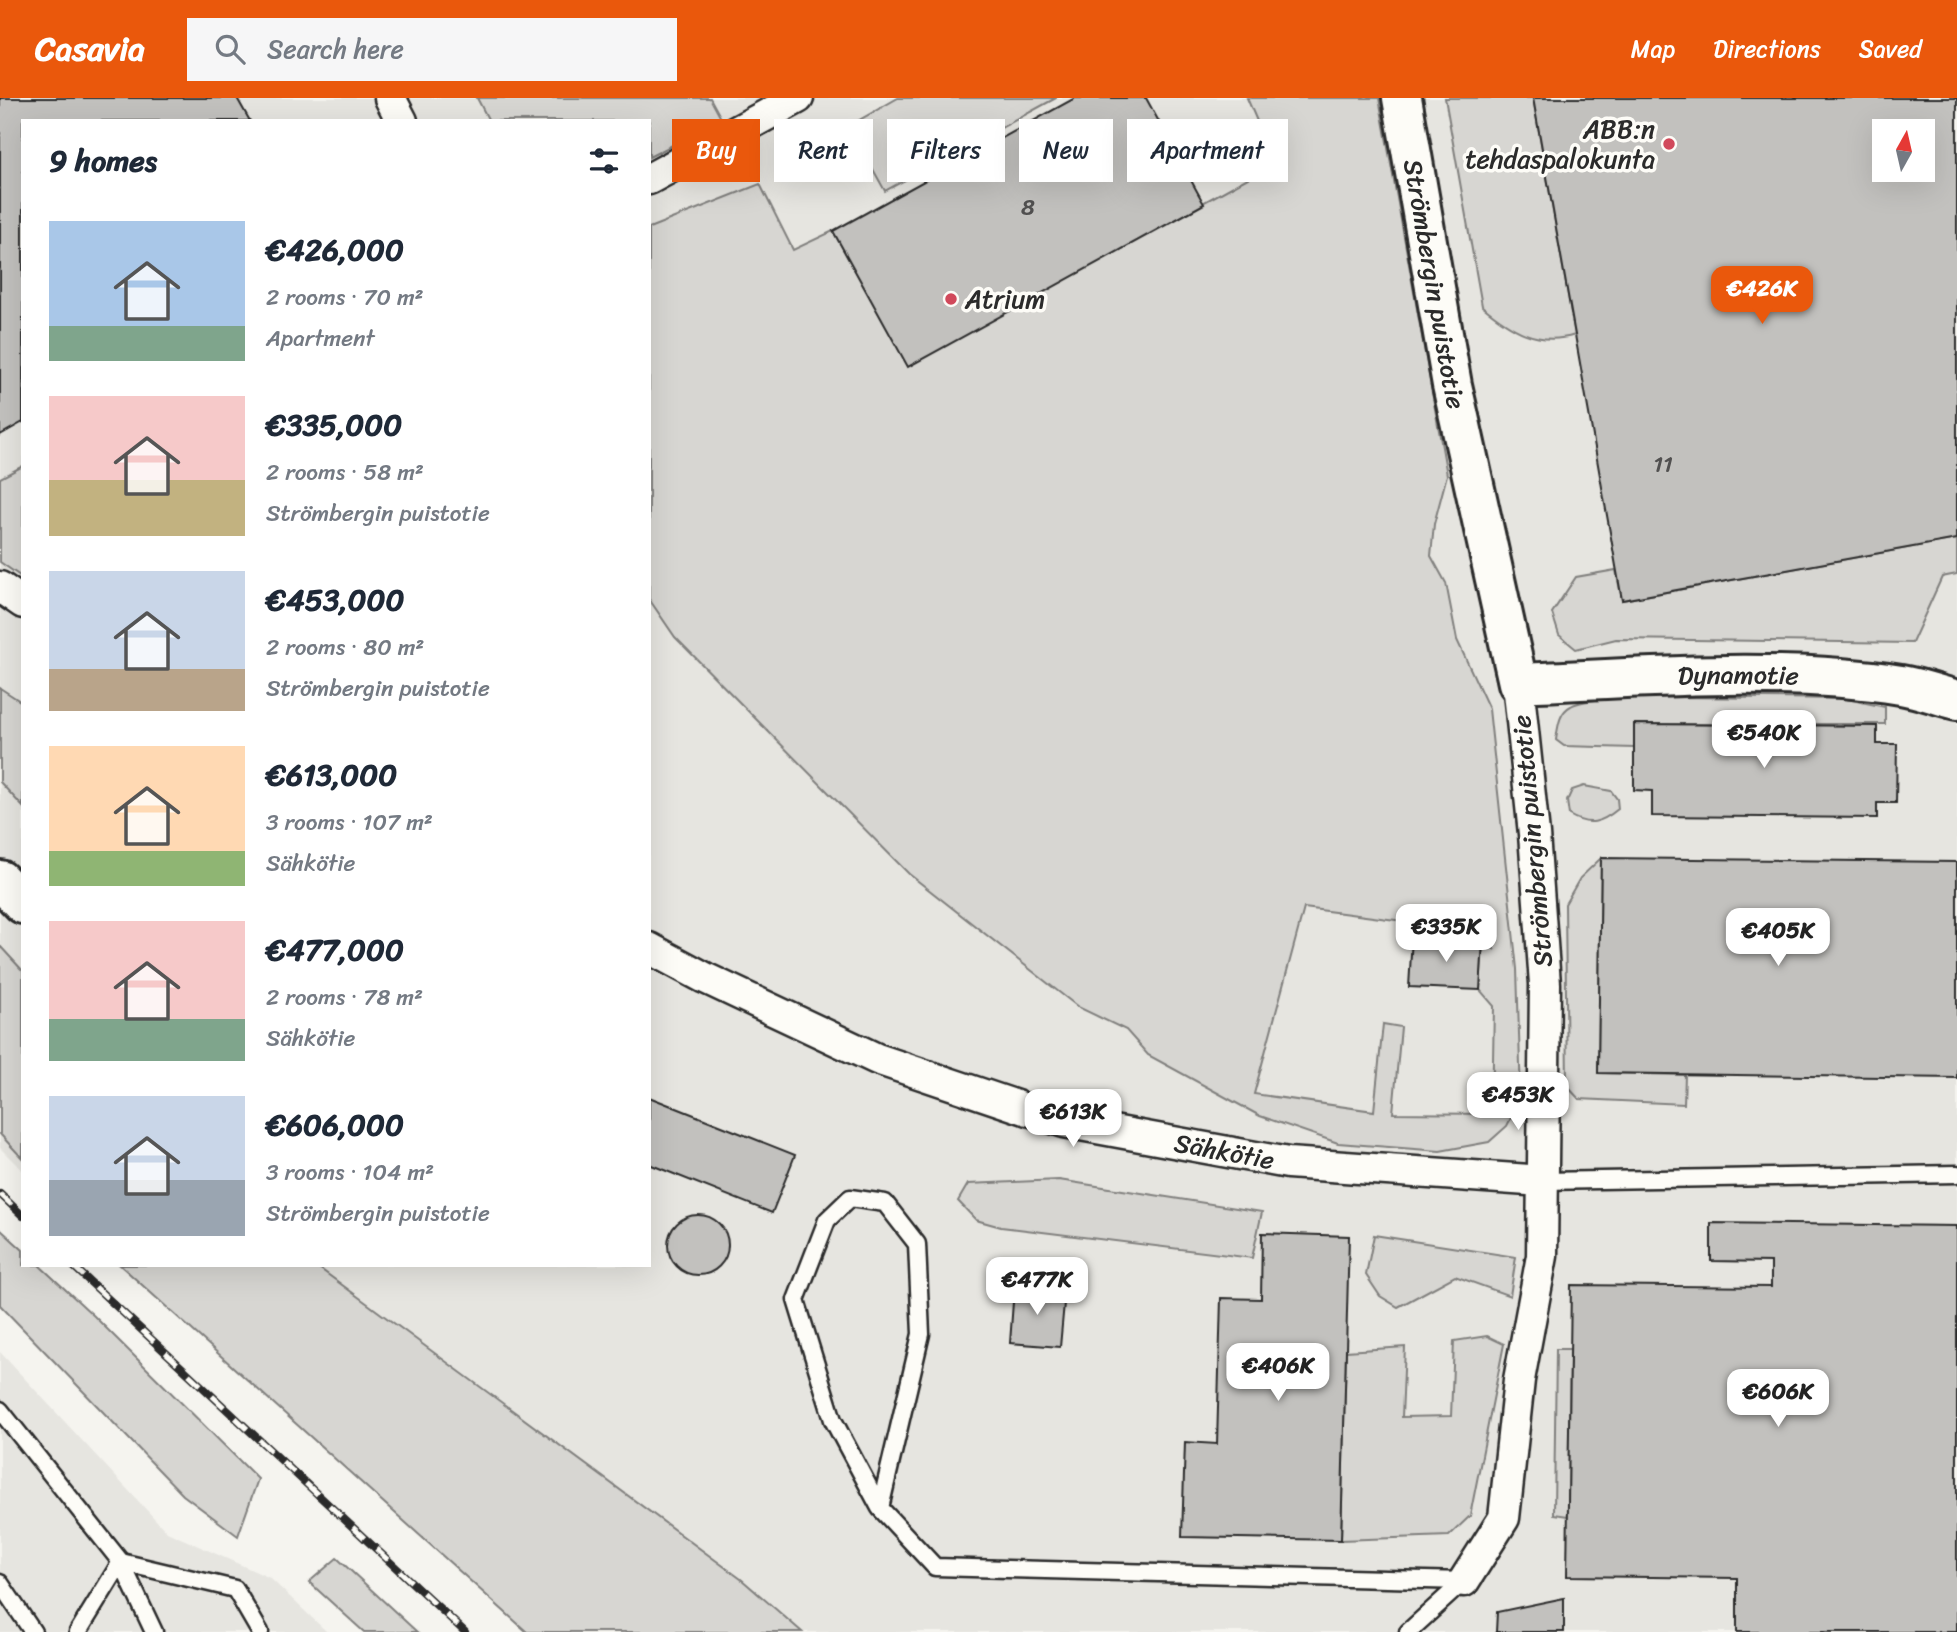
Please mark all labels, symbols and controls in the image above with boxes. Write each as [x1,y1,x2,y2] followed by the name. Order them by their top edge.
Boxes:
[187,18,677,81] search box
[35,20,145,78] text: Casavia
[267,26,404,72] text: Search here
[1631,28,1675,70] text: Map
[1713,28,1821,70] text: Directions
[1859,28,1922,70] text: Saved
[211,30,249,68] icon: search
[1465,106,1655,182] place label: ABB:n tehdaspalokunta
[672,119,760,182] chip: Buy
[774,119,873,182] chip: Rent
[887,119,1005,182] chip: Filters
[1019,119,1113,182] chip: New
[1127,119,1288,182] chip: Apartment
[1872,119,1936,182] north arrow
[1872,119,1935,182] map controls
[49,134,157,188] text: 9 homes
[1661,136,1677,152] marker: ABB:n tehdaspalokunta
[585,142,623,180] icon: filters
[1390,156,1480,414] street label: Strömbergin puistotie
[1021,187,1035,228] house number: 8
[266,223,404,277] text: €426,000
[105,249,189,333] icon: home
[1713,266,1811,326] pin: €426K
[1727,268,1797,309] text: €426K
[964,276,1045,322] place label: Atrium
[266,277,424,318] text: 2 rooms · 70 m²
[943,291,959,307] marker: Atrium
[266,318,375,359] text: Apartment
[266,398,402,452] text: €335,000
[105,424,189,508] icon: home
[1653,444,1673,485] house number: 11
[266,452,424,493] text: 2 rooms · 58 m²
[266,493,490,534] text: Strömbergin puistotie
[266,573,404,627] text: €453,000
[105,599,189,683] icon: home
[266,627,424,668] text: 2 rooms · 80 m²
[1677,652,1800,699] street label: Dynamotie
[266,668,490,709] text: Strömbergin puistotie
[1715,710,1813,770] pin: €540K
[1728,712,1800,753] text: €540K
[1498,713,1566,969] street label: Strömbergin puistotie
[266,748,397,802] text: €613,000
[105,774,189,858] icon: home
[266,802,433,843] text: 3 rooms · 107 m²
[266,843,355,884] text: Sähkötie
[1397,904,1495,964] pin: €335K
[1412,906,1480,947] text: €335K
[1729,908,1827,968] pin: €405K
[1742,910,1814,951] text: €405K
[266,923,404,977] text: €477,000
[105,949,189,1033] icon: home
[266,977,423,1018] text: 2 rooms · 78 m²
[266,1018,355,1059] text: Sähkötie
[1469,1072,1567,1132] pin: €453K
[1483,1074,1553,1115] text: €453K
[1024,1090,1122,1149] pin: €613K
[1041,1091,1105,1132] text: €613K
[266,1098,404,1152] text: €606,000
[1170,1120,1278,1183] street label: Sähkötie
[105,1124,189,1208] icon: home
[266,1152,434,1193] text: 3 rooms · 104 m²
[266,1193,490,1234] text: Strömbergin puistotie
[988,1258,1086,1317] pin: €477K
[1002,1259,1072,1300] text: €477K
[1229,1344,1327,1403] pin: €406K
[1242,1345,1314,1386] text: €406K
[1729,1370,1827,1429] pin: €606K
[1743,1371,1813,1412] text: €606K

